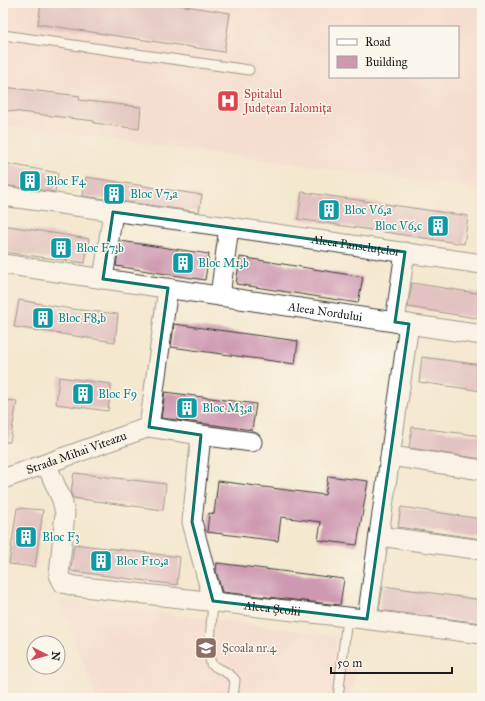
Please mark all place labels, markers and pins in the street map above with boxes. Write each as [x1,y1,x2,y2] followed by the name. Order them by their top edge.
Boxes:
[242,87,332,116] place label: Spitalul Județean Ialomița
[215,88,241,114] hospital icon: Spitalul Județean Ialomița
[17,168,43,194] building icon: Bloc F4
[46,174,86,188] place label: Bloc F4
[101,181,127,207] building icon: Bloc V7,a
[130,187,179,201] place label: Bloc V7,a
[316,197,342,223] building icon: Bloc V6,a
[344,203,393,217] place label: Bloc V6,a
[425,213,451,239] building icon: Bloc V6,c
[374,219,422,233] place label: Bloc V6,c
[48,235,74,261] building icon: Bloc F7,b
[76,241,124,255] place label: Bloc F7,b
[170,250,196,276] building icon: Bloc M1,b
[198,256,249,270] place label: Bloc M1,b
[30,305,56,331] building icon: Bloc F8,b
[58,311,106,325] place label: Bloc F8,b
[70,381,96,407] building icon: Bloc F9
[98,387,137,401] place label: Bloc F9
[174,395,200,421] building icon: Bloc M3,a
[202,401,253,415] place label: Bloc M3,a
[13,524,39,550] building icon: Bloc F3
[42,530,80,544] place label: Bloc F3
[88,548,114,574] building icon: Bloc F10,a
[116,554,170,568] place label: Bloc F10,a
[193,635,219,661] school or university icon: Școala nr.4
[222,641,276,655] place label: Școala nr.4

